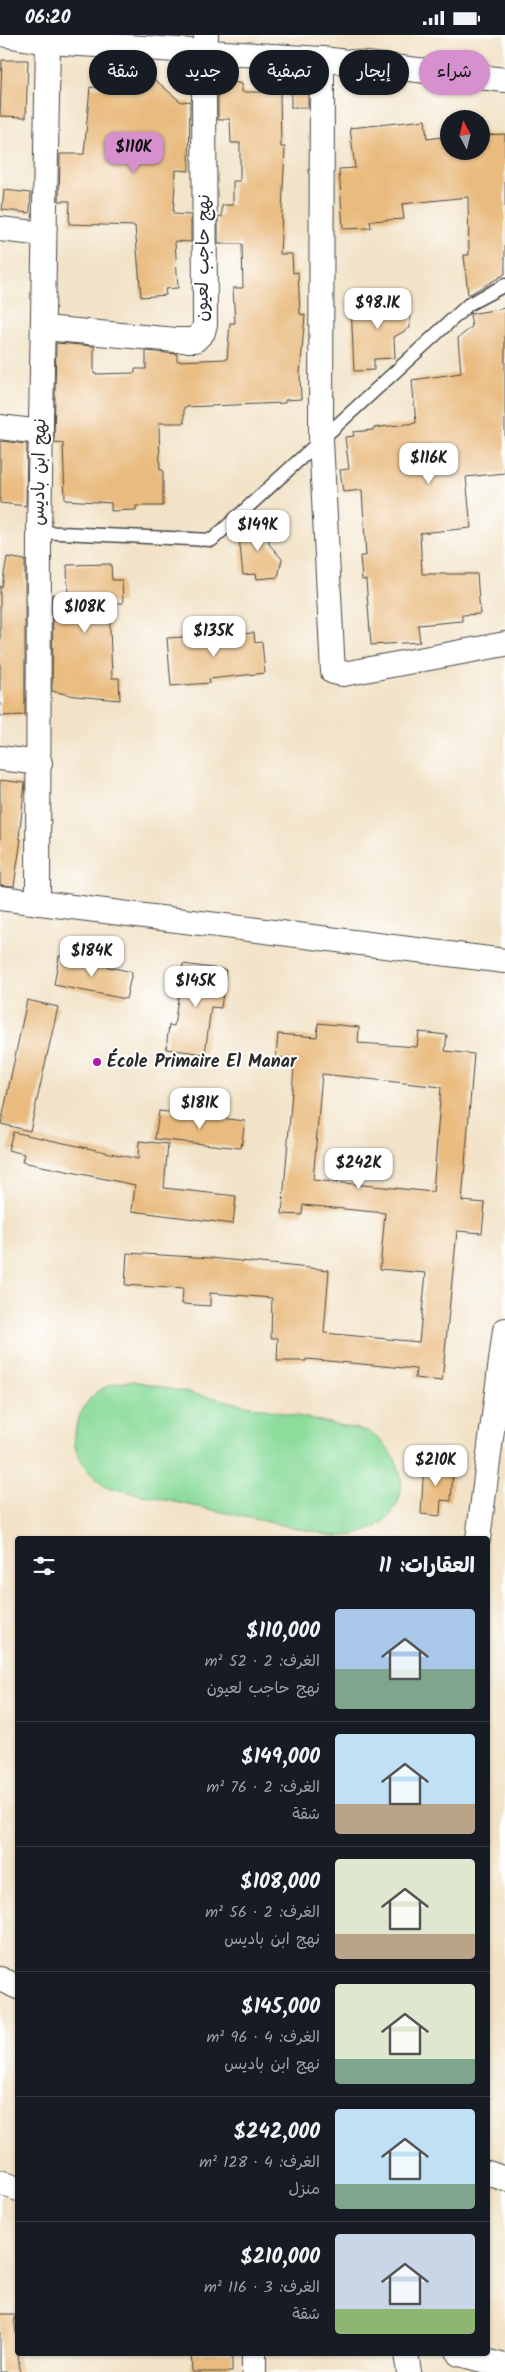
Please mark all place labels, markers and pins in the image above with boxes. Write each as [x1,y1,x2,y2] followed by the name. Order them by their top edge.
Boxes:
[99,131,169,174] pin: $110K
[337,287,419,330] pin: $98.1K
[394,443,464,485] pin: $116K
[223,509,293,552] pin: $149K
[50,591,120,634] pin: $108K
[179,615,249,658] pin: $135K
[57,935,127,978] pin: $184K
[161,965,231,1008] pin: $145K
[107,1048,298,1077] place label: École Primaire El Manar
[91,1056,103,1068] marker: École Primaire El Manar
[165,1087,235,1130] pin: $181K
[324,1147,394,1190] pin: $242K
[401,1445,471,1487] pin: $210K

